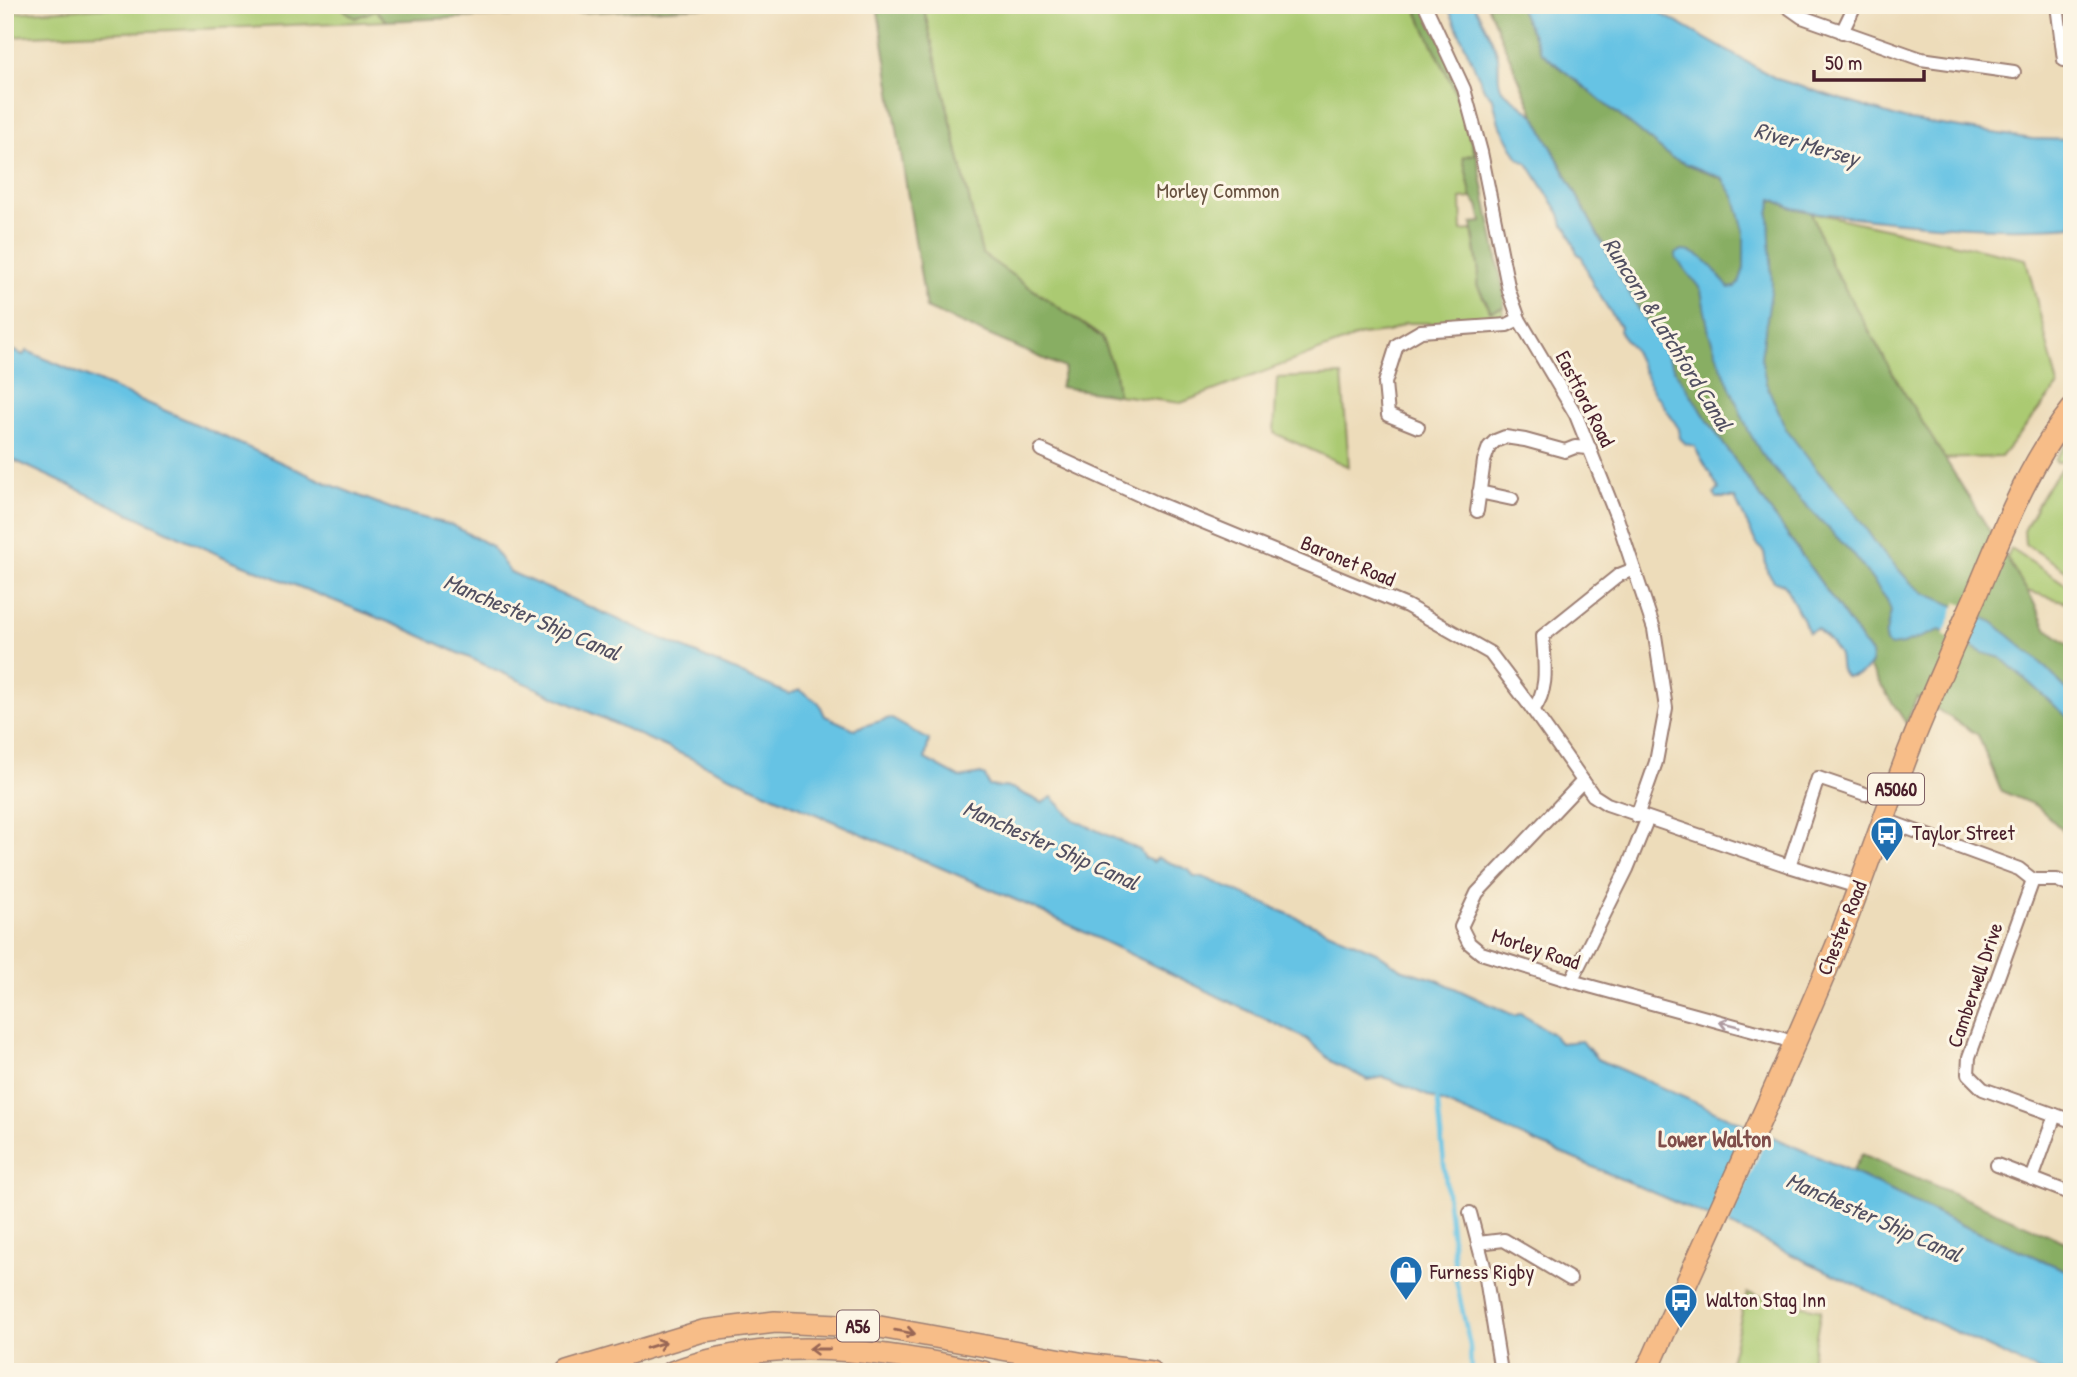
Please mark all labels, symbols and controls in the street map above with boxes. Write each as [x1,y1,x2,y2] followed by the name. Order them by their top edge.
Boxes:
[1814,38,1925,82] scale bar
[1825,48,1862,77] text: 50 m
[1751,114,1865,175] water label: River Mersey
[1156,176,1280,205] park label: Morley Common
[1596,231,1741,437] water label: Runcorn & Latchford Canal
[1549,346,1622,452] street label: Eastford Road
[1297,528,1400,593] street label: Baronet Road
[439,565,626,669] water label: Manchester Ship Canal
[1868,774,1924,804] road number: A5060
[958,792,1144,898] water label: Manchester Ship Canal
[1868,814,1906,863] bus stop icon: Taylor Street
[1912,818,2016,847] place label: Taylor Street
[1809,876,1874,979] street label: Chester Road
[1940,918,2009,1051] street label: Camberwell Drive
[1488,921,1584,976] street label: Morley Road
[1718,1017,1740,1030] one-way arrow
[1658,1122,1772,1154] district label: Lower Walton
[1781,1164,1967,1270] water label: Manchester Ship Canal
[1387,1253,1425,1302] shop icon: Furness Rigby
[1429,1257,1534,1286] place label: Furness Rigby
[1662,1281,1700,1330] bus stop icon: Walton Stag Inn
[1706,1285,1826,1314] place label: Walton Stag Inn
[837,1310,879,1342] road number: A56
[893,1326,916,1339] one-way arrow
[645,1337,667,1350] one-way arrow
[808,1342,831,1356] one-way arrow

